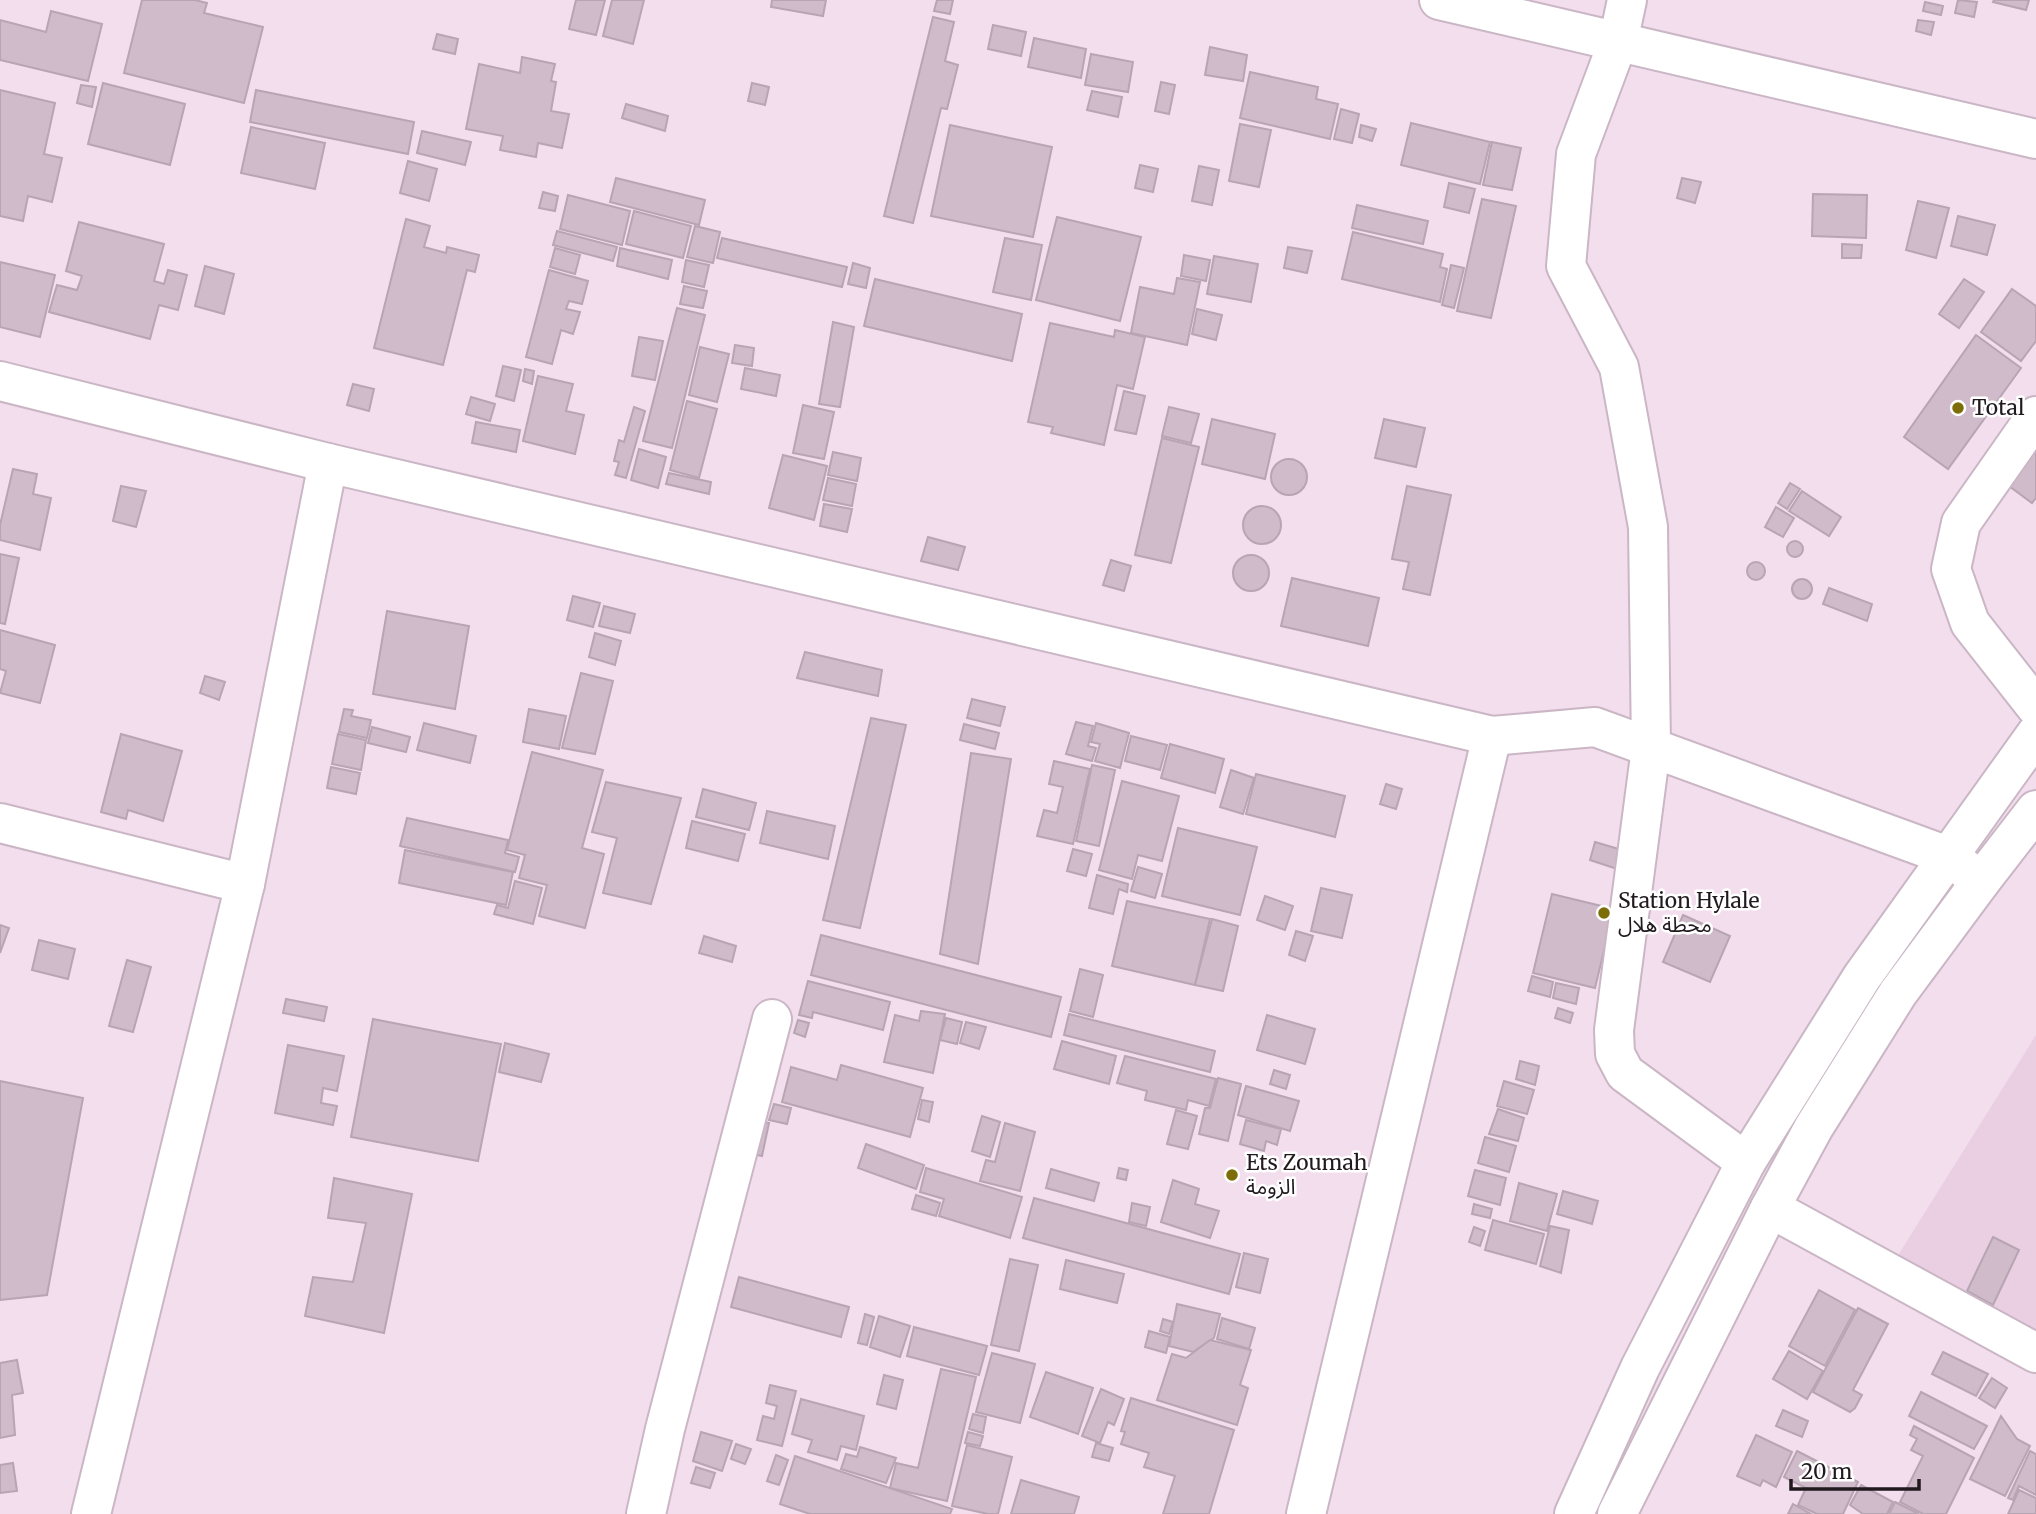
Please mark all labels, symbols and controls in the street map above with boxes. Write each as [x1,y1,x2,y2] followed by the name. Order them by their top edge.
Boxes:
[1972,394,2025,421] place label: Total
[1950,400,1966,416] marker: Total
[1618,887,1759,938] place label: Station Hylale محطة هلال
[1596,905,1612,921] marker: Station Hylale محطة هلال
[1246,1149,1368,1200] place label: Ets Zoumah الزومة
[1224,1167,1240,1183] marker: Ets Zoumah الزومة
[1791,1448,1919,1492] scale bar
[1801,1458,1853,1485] text: 20 m

